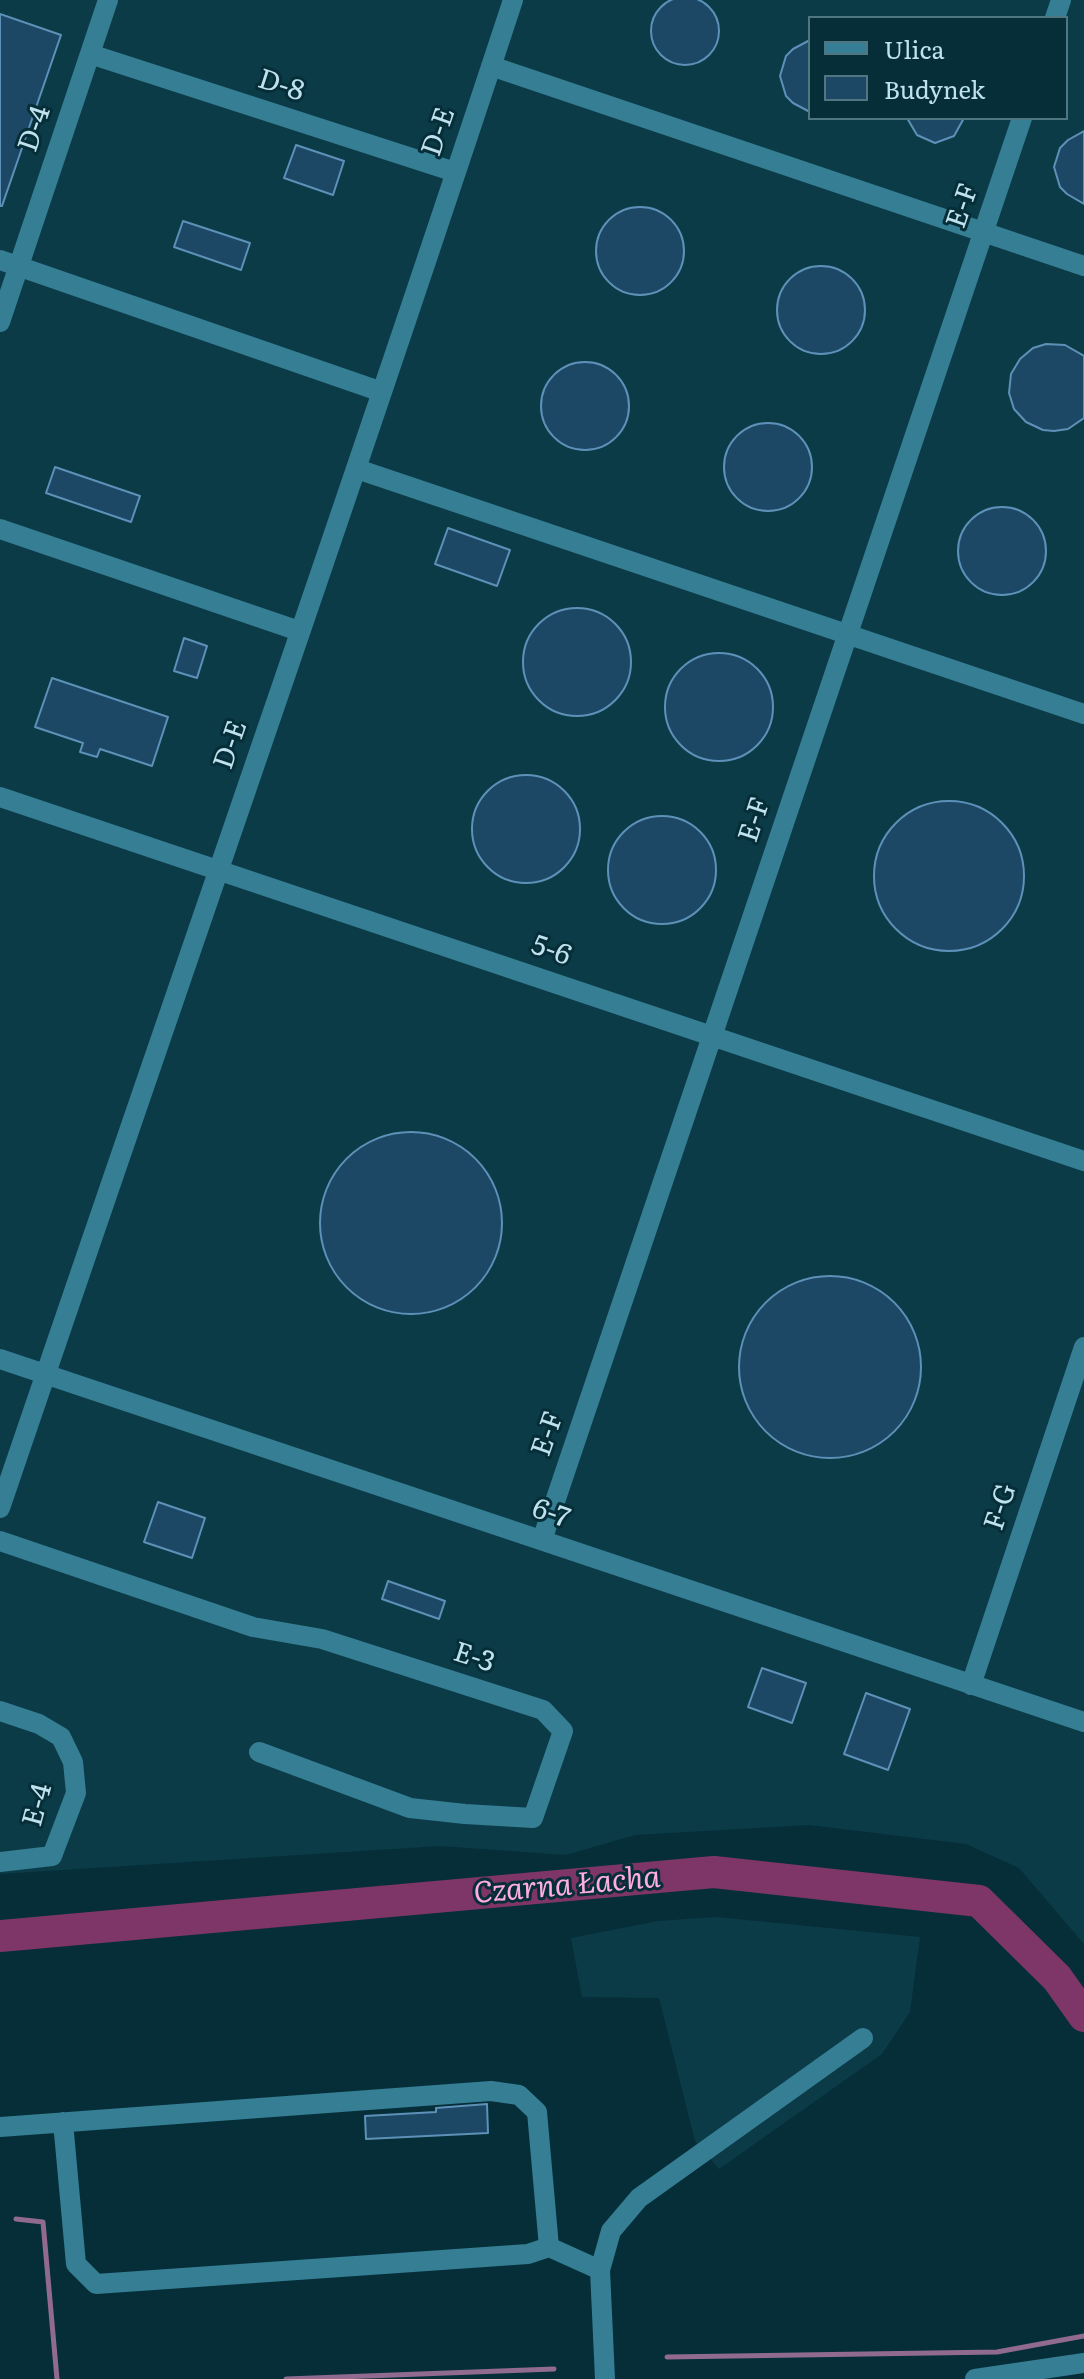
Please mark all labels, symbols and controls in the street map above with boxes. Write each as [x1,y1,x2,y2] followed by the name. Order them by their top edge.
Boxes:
[808,16,1068,120] legend
[884,31,944,66] text: Ulica
[254,63,308,109] street label: D-8
[884,71,985,106] text: Budynek
[12,101,58,157] street label: D-4
[415,103,463,161] street label: D-E
[940,179,986,233] street label: E-F
[207,716,255,774] street label: D-E
[732,793,778,847] street label: E-F
[527,929,575,973] street label: 5-6
[525,1407,571,1461] street label: E-F
[978,1479,1024,1535] street label: F-G
[528,1492,574,1536] street label: 6-7
[449,1636,499,1680] street label: E-3
[16,1780,60,1830] street label: E-4
[472,1860,662,1912] water label: Czarna Łacha

